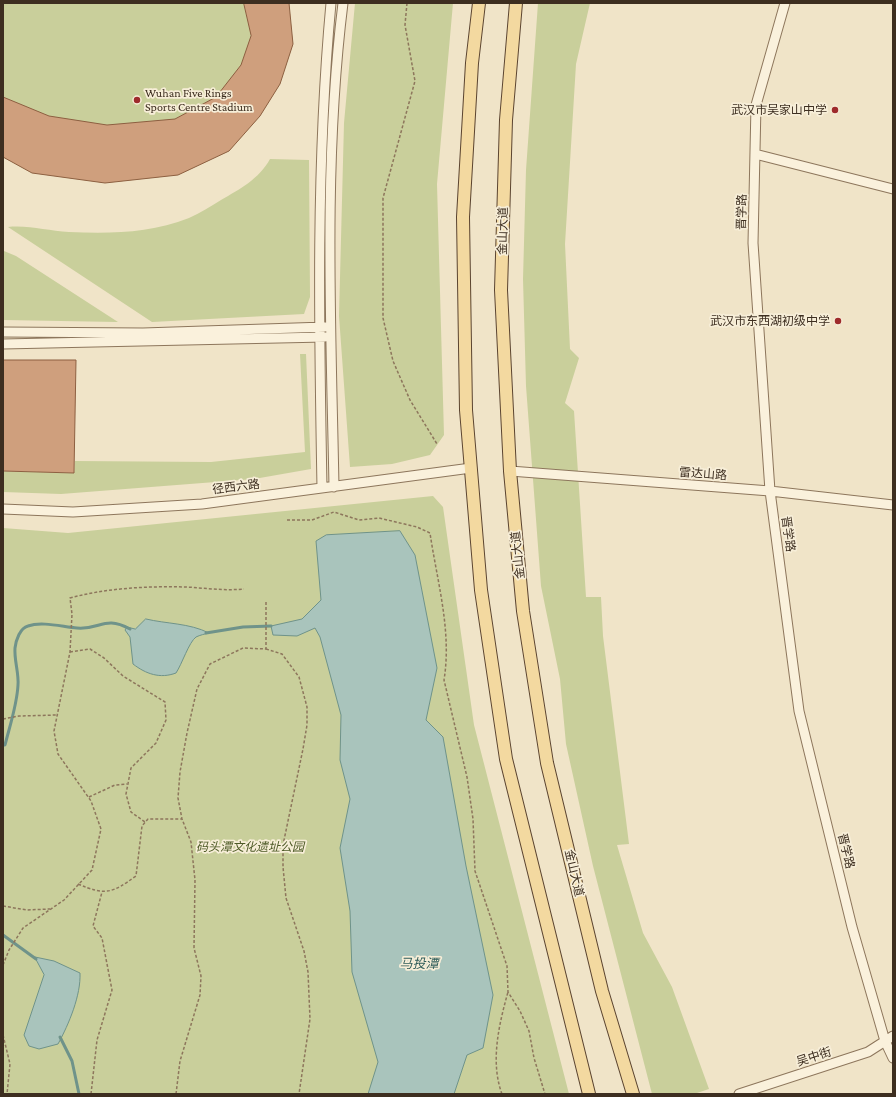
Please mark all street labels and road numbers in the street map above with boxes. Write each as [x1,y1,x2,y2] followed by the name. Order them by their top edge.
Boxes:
[734,194,750,230] street label: 晋学路
[495,207,511,255] street label: 金山大道
[679,465,727,483] street label: 雷达山路
[211,477,261,497] street label: 径西六路
[778,515,798,553] street label: 晋学路
[508,530,528,580] street label: 金山大道
[835,832,857,870] street label: 晋学路
[562,848,586,898] street label: 金山大道
[795,1045,833,1069] street label: 吴中街

